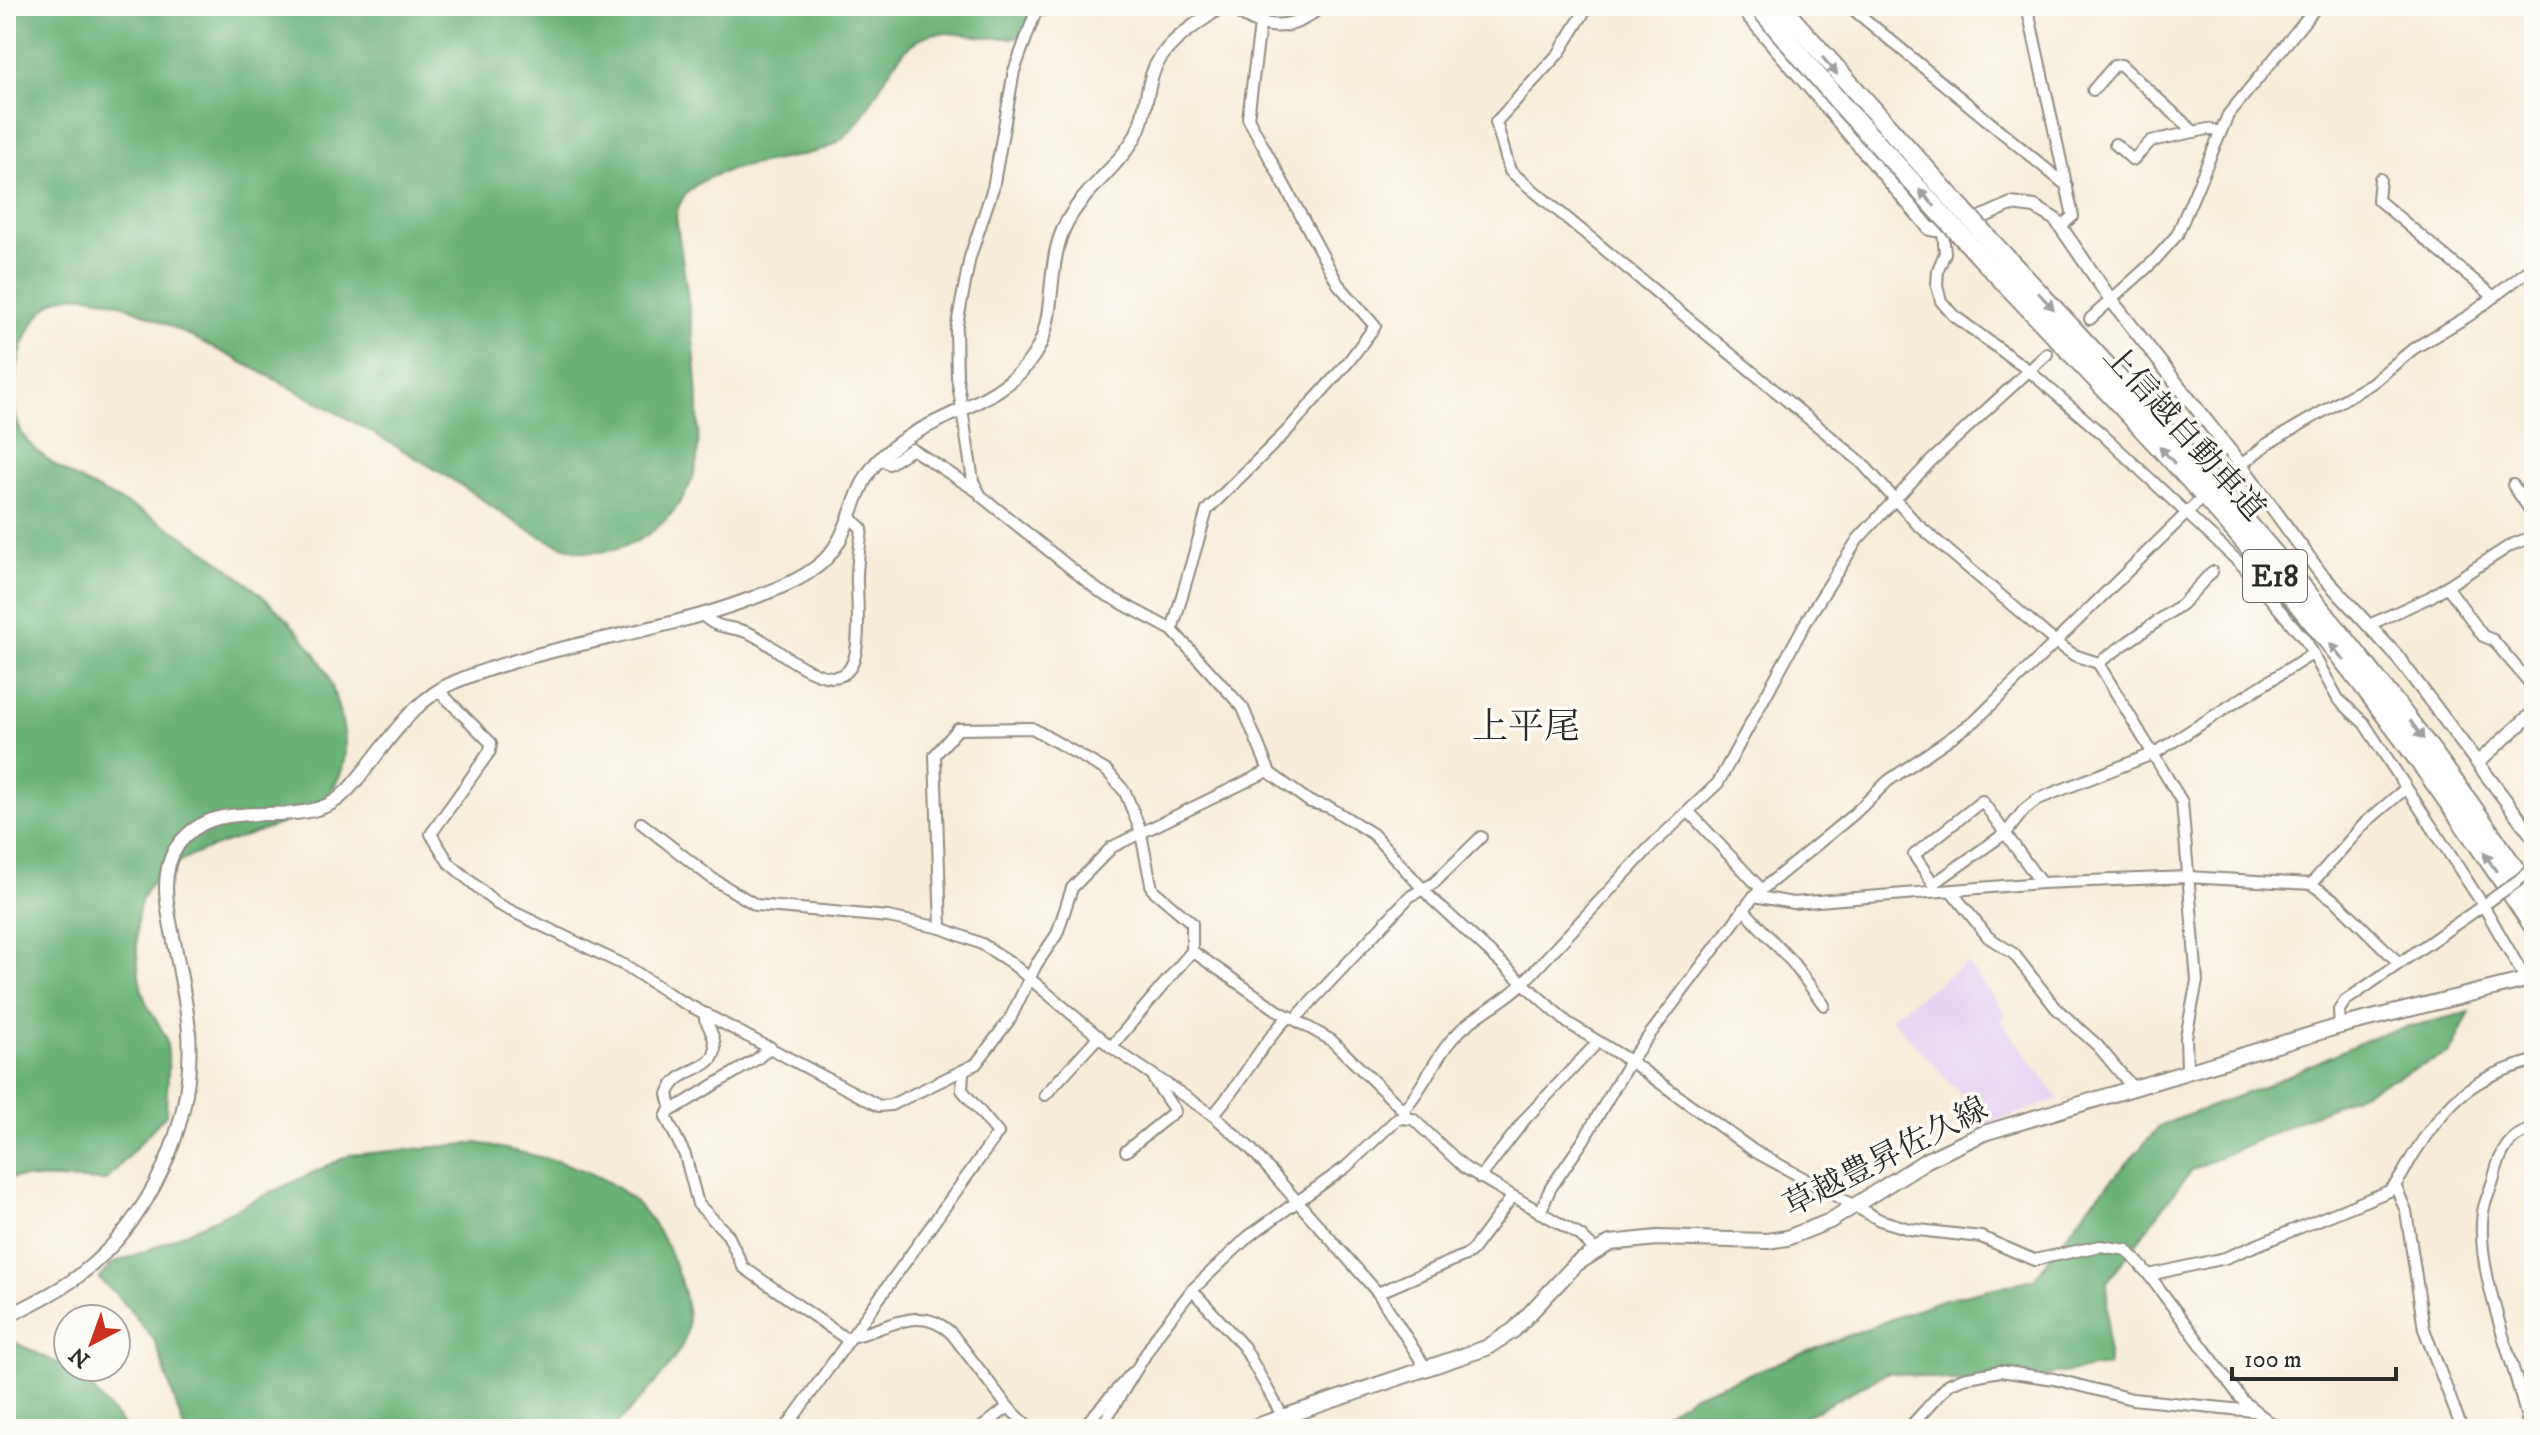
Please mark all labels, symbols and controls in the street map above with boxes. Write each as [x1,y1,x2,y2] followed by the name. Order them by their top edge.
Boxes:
[1821,55,1838,75] one-way arrow
[1918,189,1936,208] one-way arrow
[2037,291,2055,310] one-way arrow
[2094,337,2273,530] street label: 上信越自動車道
[2159,446,2176,466] one-way arrow
[2243,550,2307,602] road number: E18
[2329,642,2346,662] one-way arrow
[1472,705,1580,750] district label: 上平尾
[2409,720,2425,740] one-way arrow
[2483,851,2498,872] one-way arrow
[1777,1089,1995,1226] street label: 草越豊昇佐久線
[52,1303,132,1383] north arrow
[2232,1331,2396,1381] scale bar
[64,1341,96,1373] text: N
[2244,1345,2302,1375] text: 100 m

